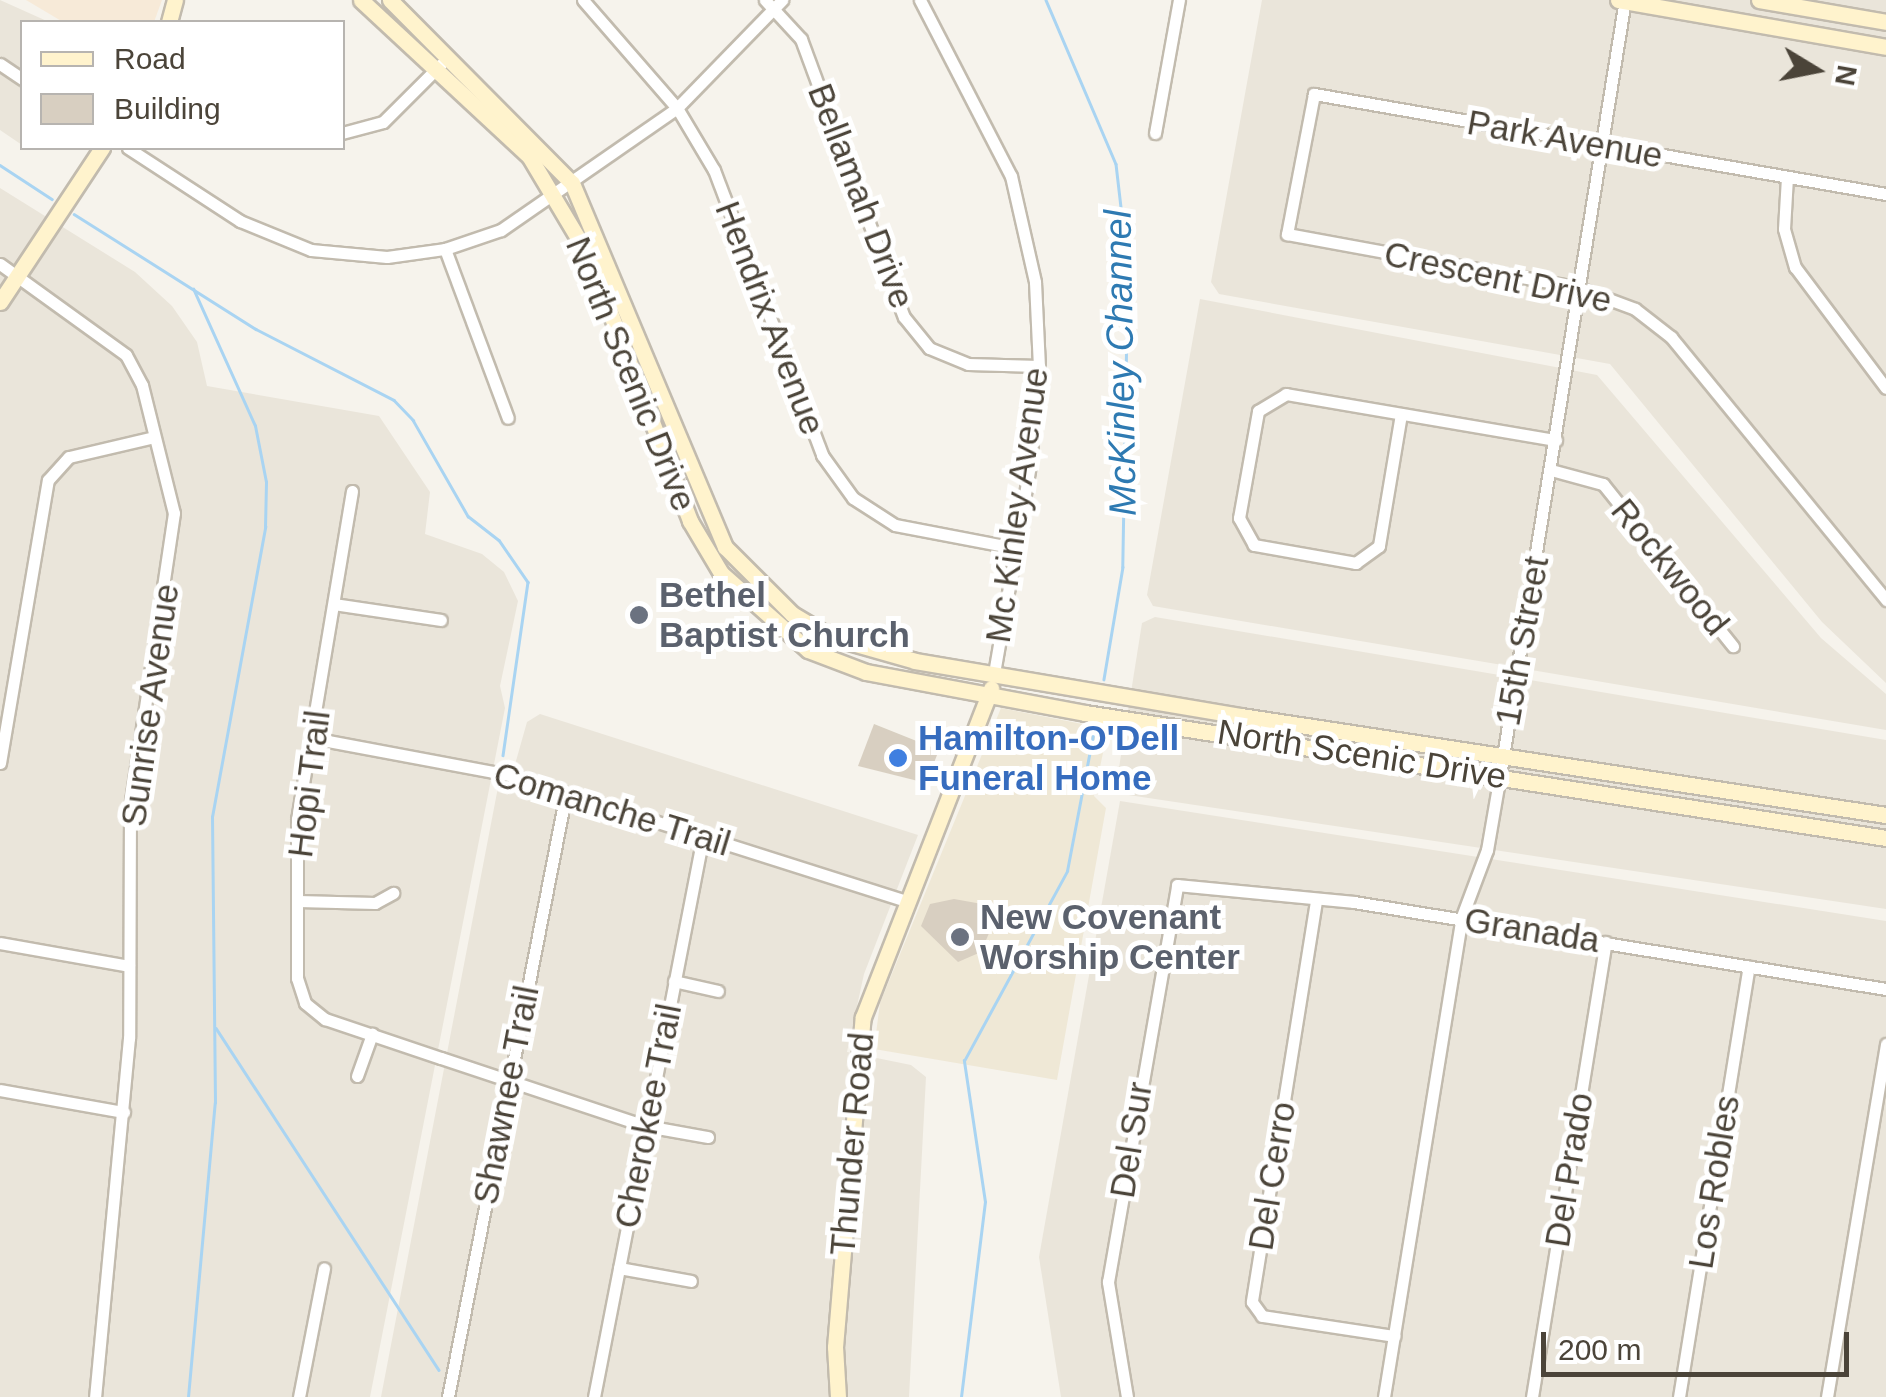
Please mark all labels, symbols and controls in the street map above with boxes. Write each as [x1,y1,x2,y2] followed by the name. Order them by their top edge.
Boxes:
[20,20,345,150] legend
[1766,20,1866,120] north arrow
[114,42,186,75] text: Road
[1829,63,1863,88] text: N
[799,78,923,314] street label: Bellamah Drive
[114,92,221,125] text: Building
[1463,101,1667,177] street label: Park Avenue
[706,195,834,441] street label: Hendrix Avenue
[1096,209,1146,517] water label: McKinley Channel
[557,231,705,517] street label: North Scenic Drive
[1380,232,1616,322] street label: Crescent Drive
[977,364,1057,646] street label: Mc Kinley Avenue
[1602,490,1738,644] street label: Rockwood
[1486,553,1558,729] street label: 15th Street
[659,574,910,656] place label: Bethel Baptist Church
[112,580,188,830] street label: Sunrise Avenue
[628,604,650,626] marker: Bethel Baptist Church
[279,708,339,860] street label: Hopi Trail
[1215,710,1509,798] street label: North Scenic Drive
[918,717,1179,799] place label: Hamilton-O'Dell Funeral Home
[887,747,909,769] marker: Hamilton-O'Dell Funeral Home
[488,753,736,865] street label: Comanche Trail
[980,896,1240,978] place label: New Covenant Worship Center
[1461,899,1603,961] street label: Granada
[949,926,971,948] marker: New Covenant Worship Center
[464,982,548,1208] street label: Shawnee Trail
[606,1000,690,1232] street label: Cherokee Trail
[821,1031,883,1257] street label: Thunder Road
[1101,1079,1161,1201] street label: Del Sur
[1536,1090,1602,1250] street label: Del Prado
[1680,1092,1748,1272] street label: Los Robles
[1240,1099,1304,1253] street label: Del Cerro
[1546,1312,1854,1374] scale bar
[1558,1333,1641,1366] text: 200 m

